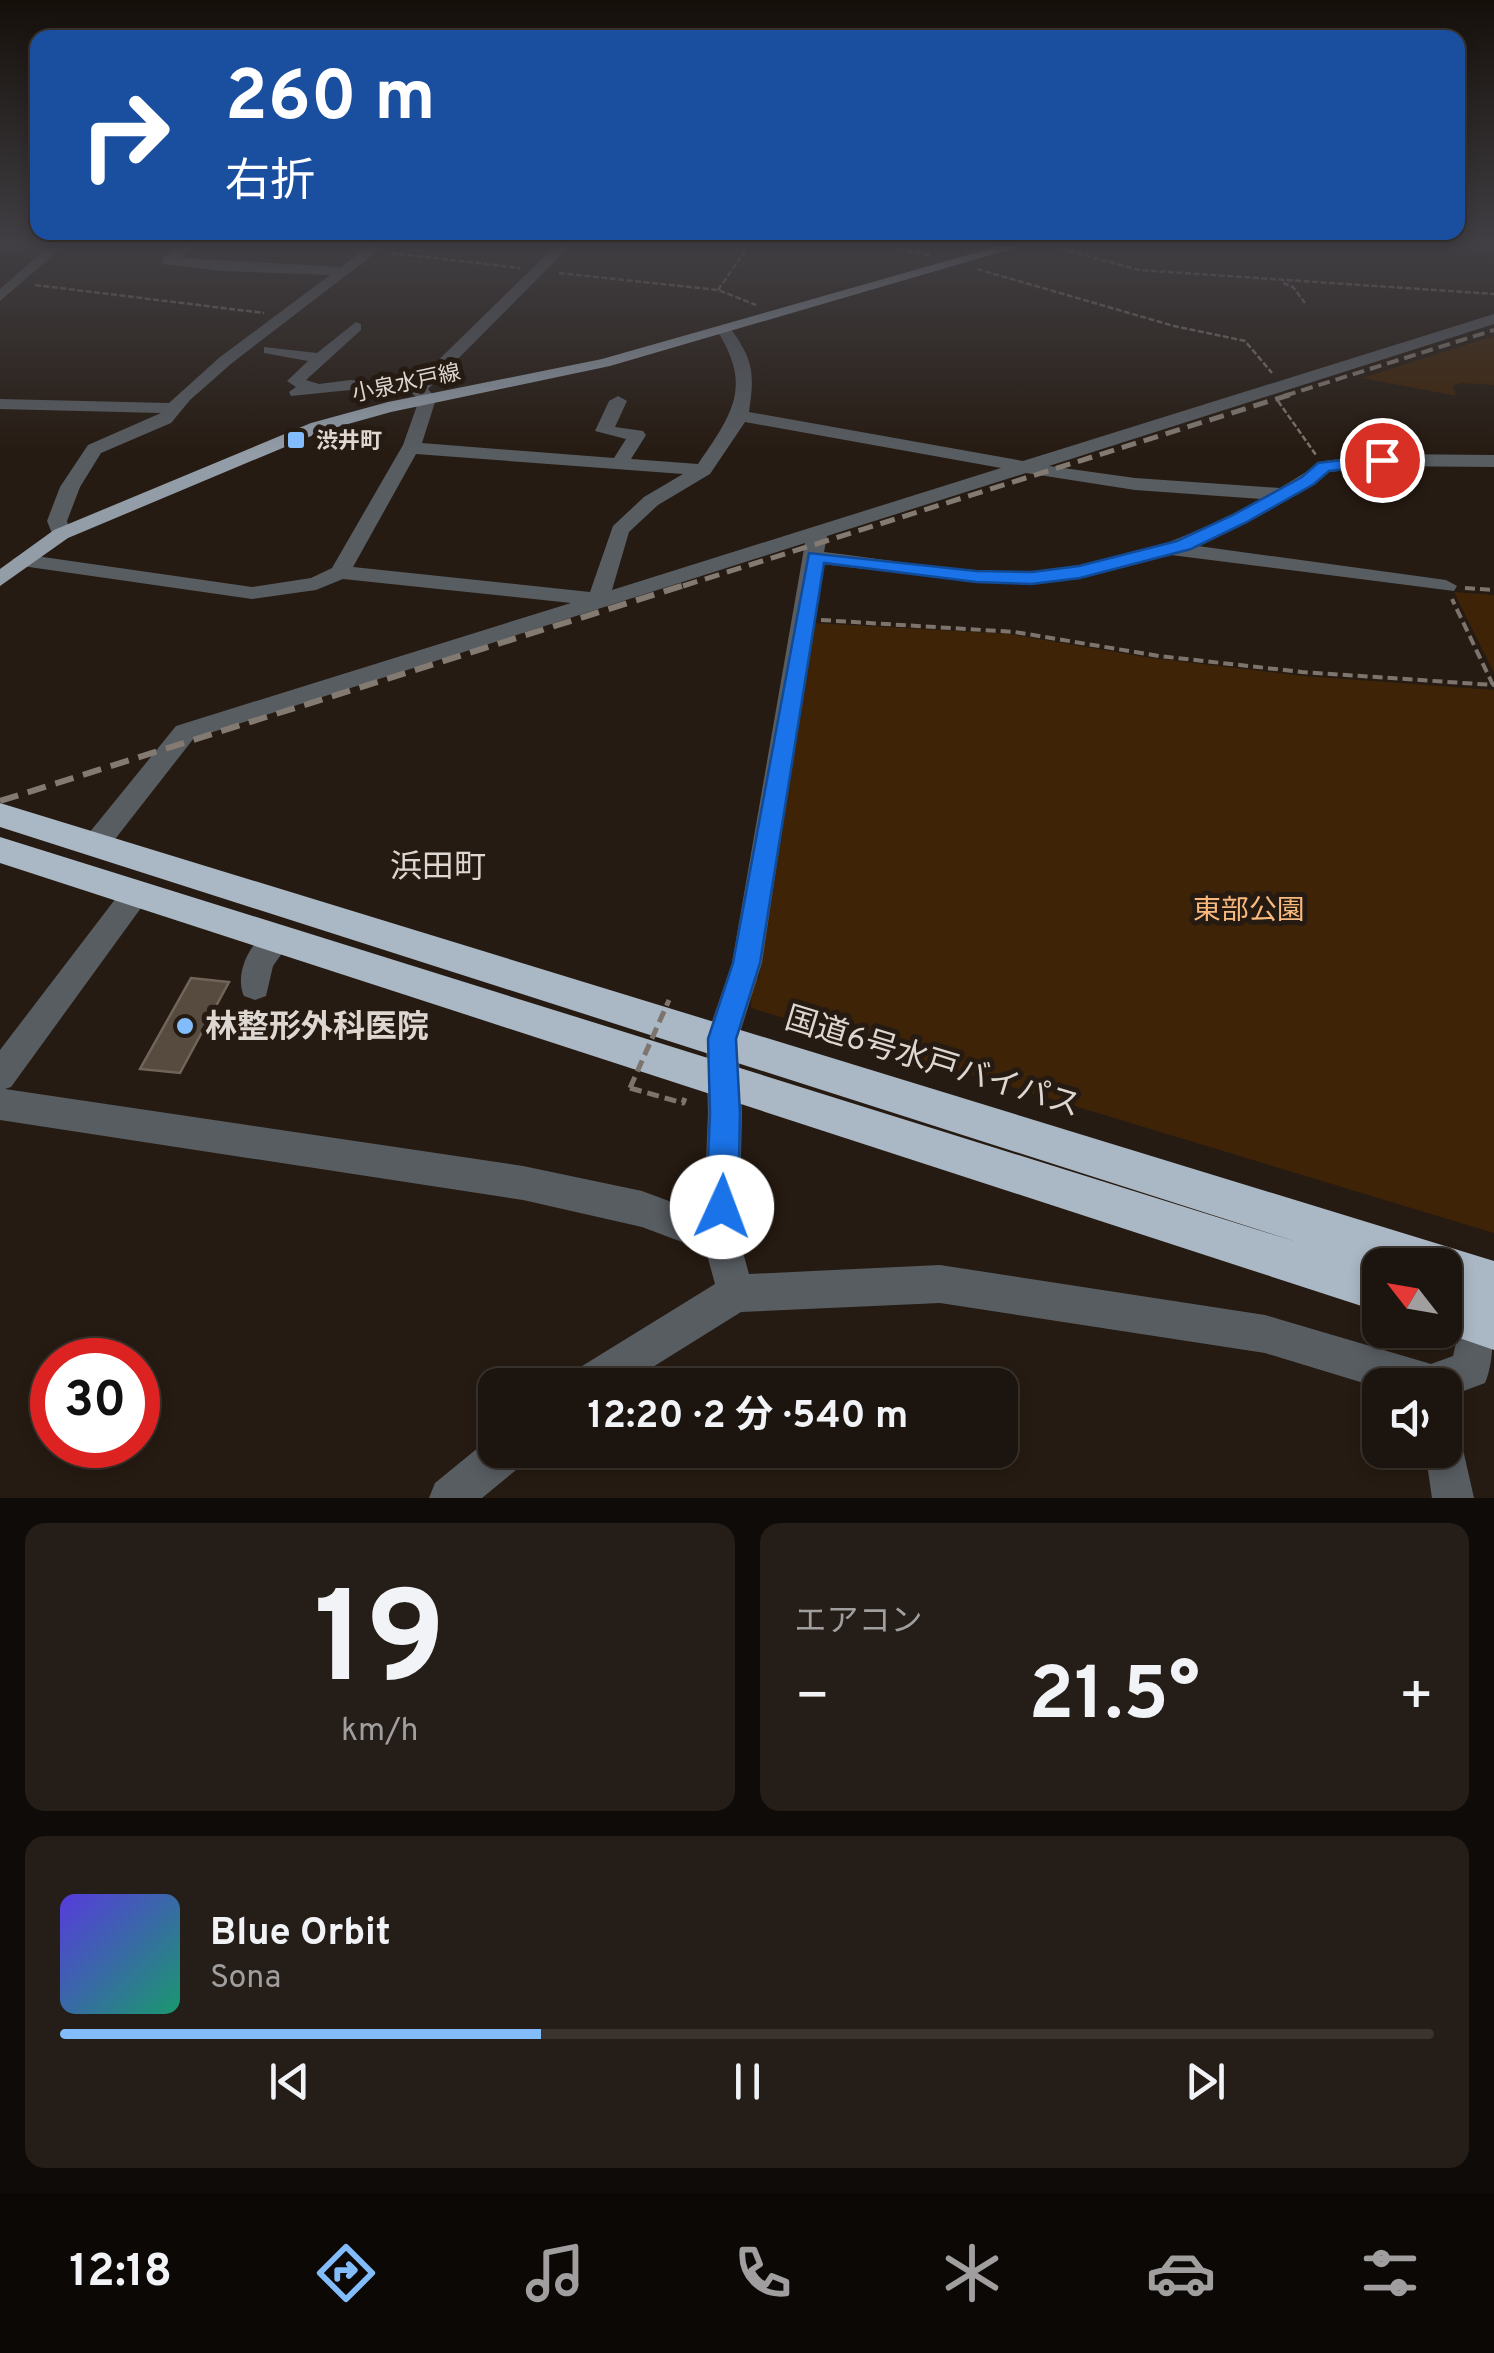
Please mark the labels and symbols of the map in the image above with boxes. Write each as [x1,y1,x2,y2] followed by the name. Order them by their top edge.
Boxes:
[350,360,463,409] street label: 小泉水戸線
[1340,418,1425,503] pin
[285,429,307,451] marker: 渋井町
[316,429,382,456] place label: 渋井町
[390,849,486,889] district label: 浜田町
[1193,894,1305,930] park label: 東部公園
[780,1000,1085,1128] street label: 国道6号水戸バイパス
[205,1009,429,1049] place label: 林整形外科医院
[174,1015,196,1037] marker: 林整形外科医院
[670,1155,774,1259] position arrow
[1362,1248,1462,1348] north arrow
[30,1338,160,1468] speed limit sign: 30

